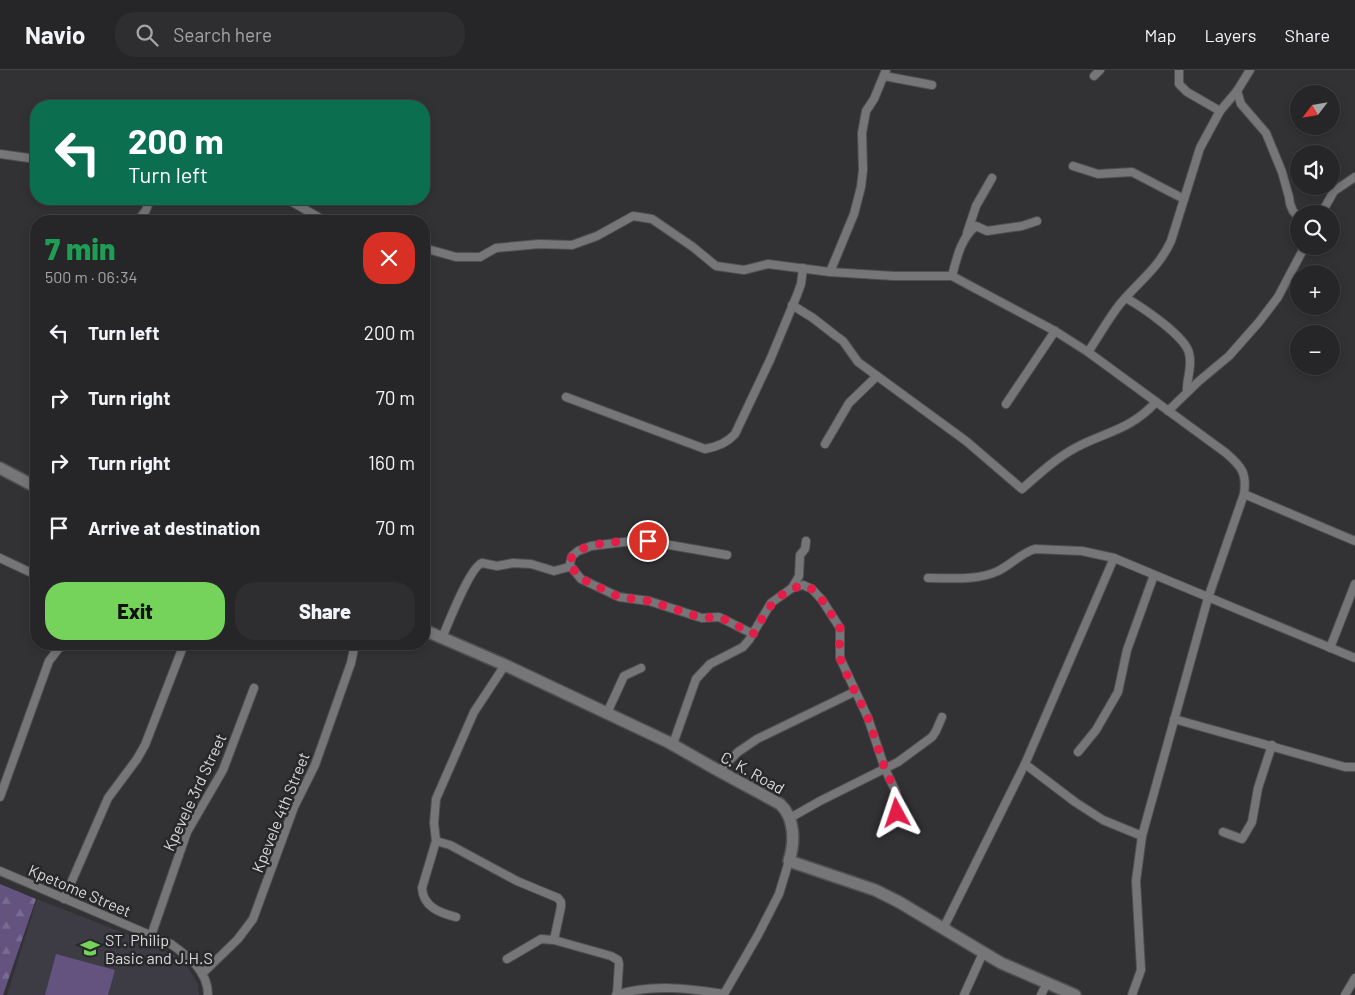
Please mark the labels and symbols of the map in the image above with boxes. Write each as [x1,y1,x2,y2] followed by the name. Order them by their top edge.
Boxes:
[1290,85,1340,135] north arrow
[627,520,669,562] pin
[158,730,230,854] street label: Kpevele 3rd Street
[718,747,788,797] street label: C. K. Road
[247,749,313,875] street label: Kpevele 4th Street
[870,786,922,838] position arrow
[26,860,134,920] street label: Kpetome Street
[105,930,213,967] place label: ST. Philip Basic and J.H.S
[79,937,101,959] school or university icon: ST. Philip Basic and J.H.S

